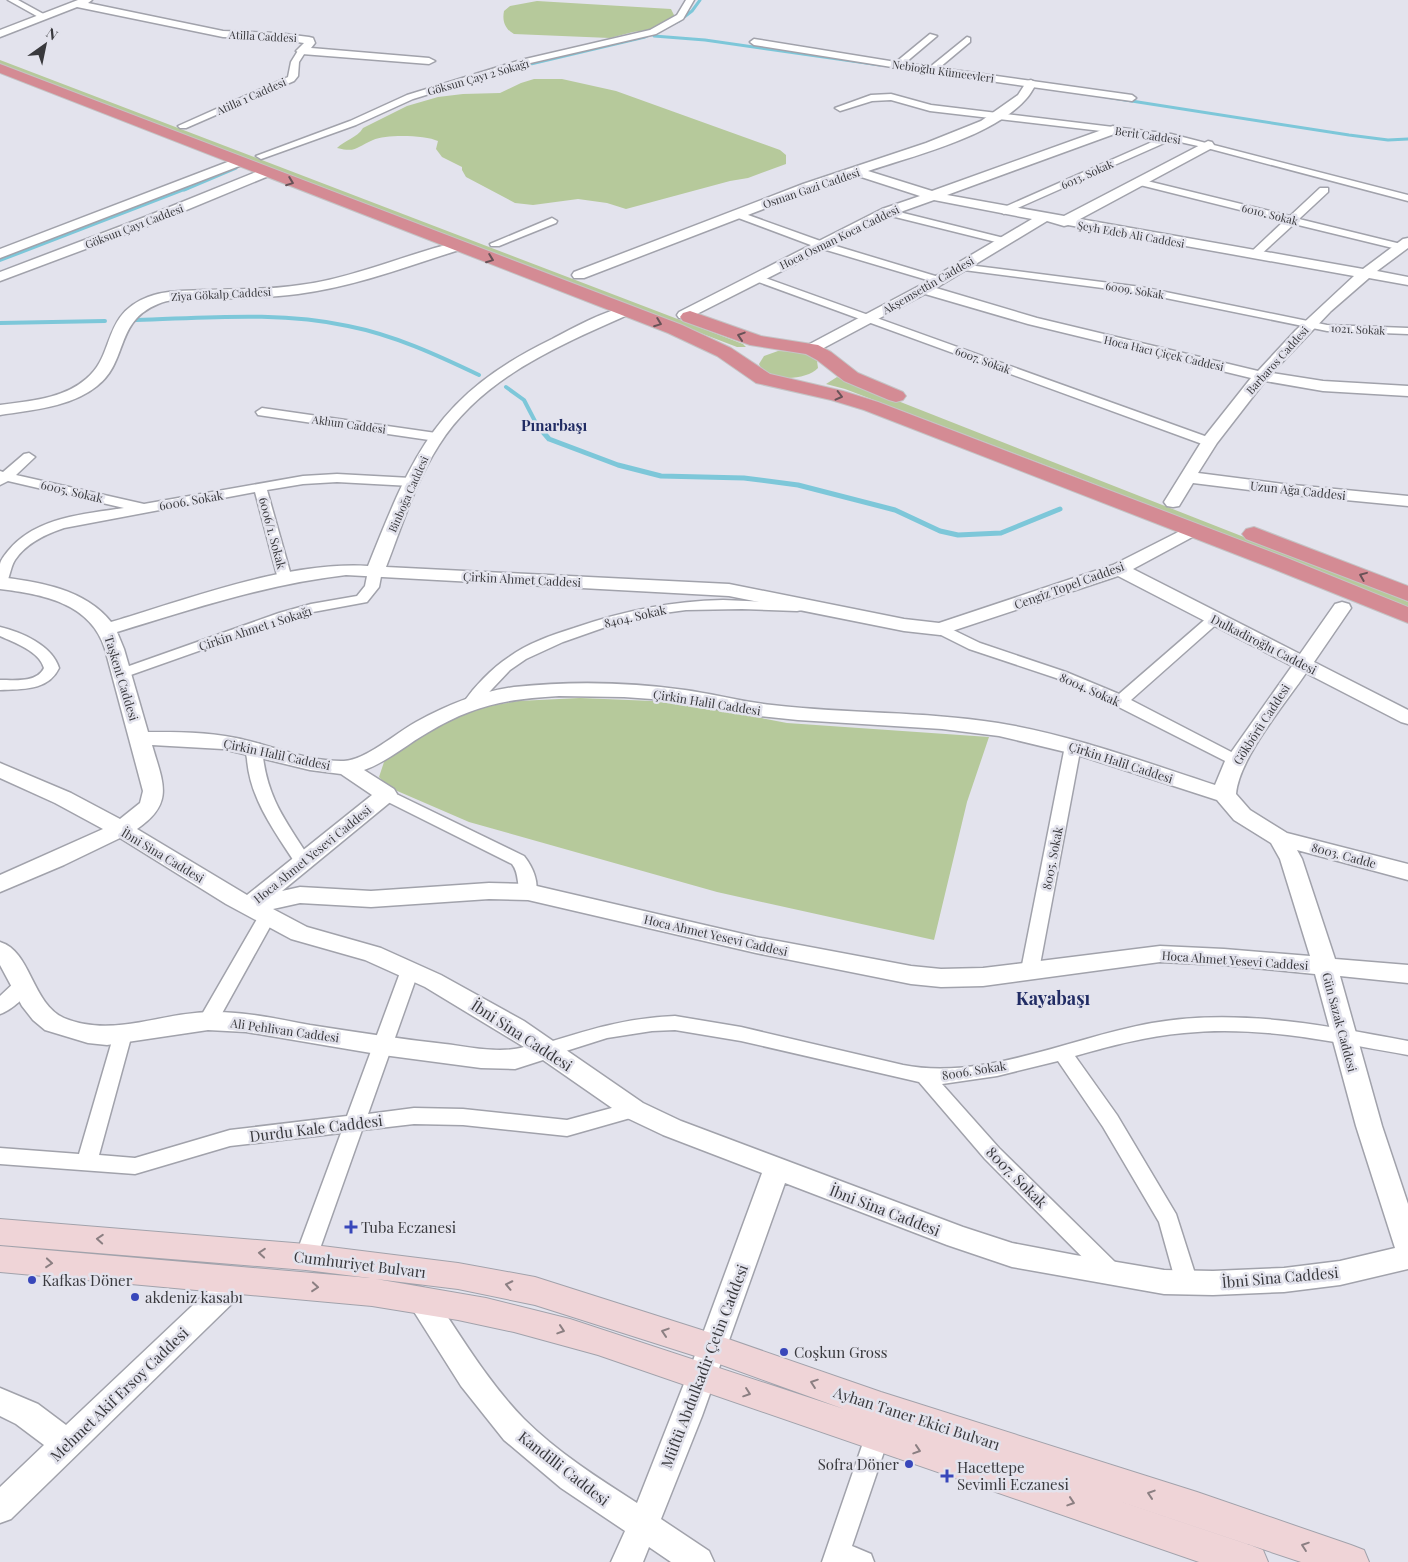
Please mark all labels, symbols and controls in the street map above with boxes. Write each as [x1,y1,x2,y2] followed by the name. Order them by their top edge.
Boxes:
[20,20,70,70] north arrow
[43,23,62,44] text: N
[228,27,297,45] street label: Atilla Caddesi
[425,55,531,99] street label: Göksun Çayı 2 Sokağı
[891,56,995,86] street label: Nebioğlu Kümeevleri
[213,74,288,118] street label: Atilla 1 Caddesi
[1114,123,1182,147] street label: Berit Caddesi
[1058,156,1116,192] street label: 6013. Sokak
[761,164,861,212] street label: Osman Gazi Caddesi
[285,175,294,186] one-way arrow
[83,200,185,252] street label: Göksun Çayı Caddesi
[1240,200,1300,228] street label: 6010. Sokak
[777,201,901,273] street label: Hoca Osman Koca Caddesi
[1076,217,1186,251] street label: Şeyh Edeb Ali Caddesi
[486,253,494,263] one-way arrow
[879,253,976,318] street label: Akşemsettin Caddesi
[1105,278,1165,302] street label: 6009. Sokak
[171,284,271,304] street label: Ziya Gökalp Caddesi
[654,317,662,327] one-way arrow
[1330,320,1386,338] street label: 1021. Sokak
[1242,323,1312,397] street label: Barbaros Caddesi
[737,332,746,342] one-way arrow
[1103,332,1225,374] street label: Hoca Hacı Çiçek Caddesi
[953,343,1013,377] street label: 6007. Sokak
[835,390,844,401] one-way arrow
[310,411,387,437] street label: Akhun Caddesi
[521,415,587,435] district label: Pınarbaşı
[384,453,432,535] street label: Binboğa Caddesi
[39,476,105,506] street label: 6005. Sokak
[1249,477,1347,503] street label: Uzun Ağa Caddesi
[158,486,225,514] street label: 6006. Sokak
[256,495,290,571] street label: 6006/1. Sokak
[1012,558,1127,612] street label: Cengiz Topel Caddesi
[463,568,582,590] street label: Çirkin Ahmet Caddesi
[1359,572,1368,582] one-way arrow
[602,601,668,631] street label: 8404. Sokak
[197,602,314,654] street label: Çirkin Ahmet 1 Sokağı
[1208,610,1320,678] street label: Dulkadiroğlu Caddesi
[101,633,143,723] street label: Taşkent Caddesi
[1057,669,1123,710] street label: 8004. Sokak
[1229,680,1293,767] street label: Gökbörü Caddesi
[652,686,762,718] street label: Çirkin Halil Caddesi
[222,735,332,773] street label: Çirkin Halil Caddesi
[1067,738,1176,787] street label: Çirkin Halil Caddesi
[250,801,374,906] street label: Hoca Ahmet Yesevi Caddesi
[119,824,208,886] street label: İbni Sina Caddesi
[1038,825,1066,891] street label: 8005. Sokak
[1310,839,1378,871] street label: 8003. Cadde
[643,911,790,959] street label: Hoca Ahmet Yesevi Caddesi
[1161,947,1309,973] street label: Hoca Ahmet Yesevi Caddesi
[1319,971,1361,1074] street label: Gün Sazak Caddesi
[1016,986,1090,1010] district label: Kayabaşı
[467,995,577,1076] street label: İbni Sina Caddesi
[229,1014,341,1046] street label: Ali Pehlivan Caddesi
[941,1057,1008,1083] street label: 8006. Sokak
[248,1110,384,1146] street label: Durdu Kale Caddesi
[982,1142,1052,1212] street label: 8007. Sokak
[827,1180,944,1241] street label: İbni Sina Caddesi
[361,1217,457,1237] place label: Tuba Eczanesi
[345,1221,357,1233] marker: Tuba Eczanesi
[96,1234,104,1245] one-way arrow
[293,1246,428,1282] street label: Cumhuriyet Bulvarı
[257,1247,265,1258] one-way arrow
[45,1258,53,1269] one-way arrow
[656,1261,752,1471] street label: Müftü Abdulkadir Çetin Caddesi
[1221,1262,1340,1292] street label: İbni Sina Caddesi
[42,1270,133,1290] place label: Kafkas Döner
[26,1274,38,1286] marker: Kafkas Döner
[311,1281,319,1292] one-way arrow
[505,1281,514,1291] one-way arrow
[145,1287,244,1307] place label: akdeniz kasabı
[129,1291,141,1303] marker: akdeniz kasabı
[46,1322,193,1465] street label: Mehmet Akif Ersoy Caddesi
[556,1324,565,1334] one-way arrow
[661,1328,670,1338] one-way arrow
[794,1342,887,1362] place label: Coşkun Gross
[778,1346,790,1358] marker: Coşkun Gross
[810,1379,819,1389] one-way arrow
[830,1381,1003,1455] street label: Ayhan Taner Ekici Bulvarı
[742,1387,750,1397] one-way arrow
[515,1426,614,1510] street label: Kandilli Caddesi
[913,1444,921,1454] one-way arrow
[818,1454,899,1474] place label: Sofra Döner
[957,1457,1069,1494] place label: Hacettepe Sevimli Eczanesi
[903,1458,915,1470] marker: Sofra Döner
[941,1470,953,1482] marker: Hacettepe Sevimli Eczanesi
[1147,1490,1156,1500] one-way arrow
[1067,1496,1075,1506] one-way arrow
[1301,1542,1310,1552] one-way arrow

